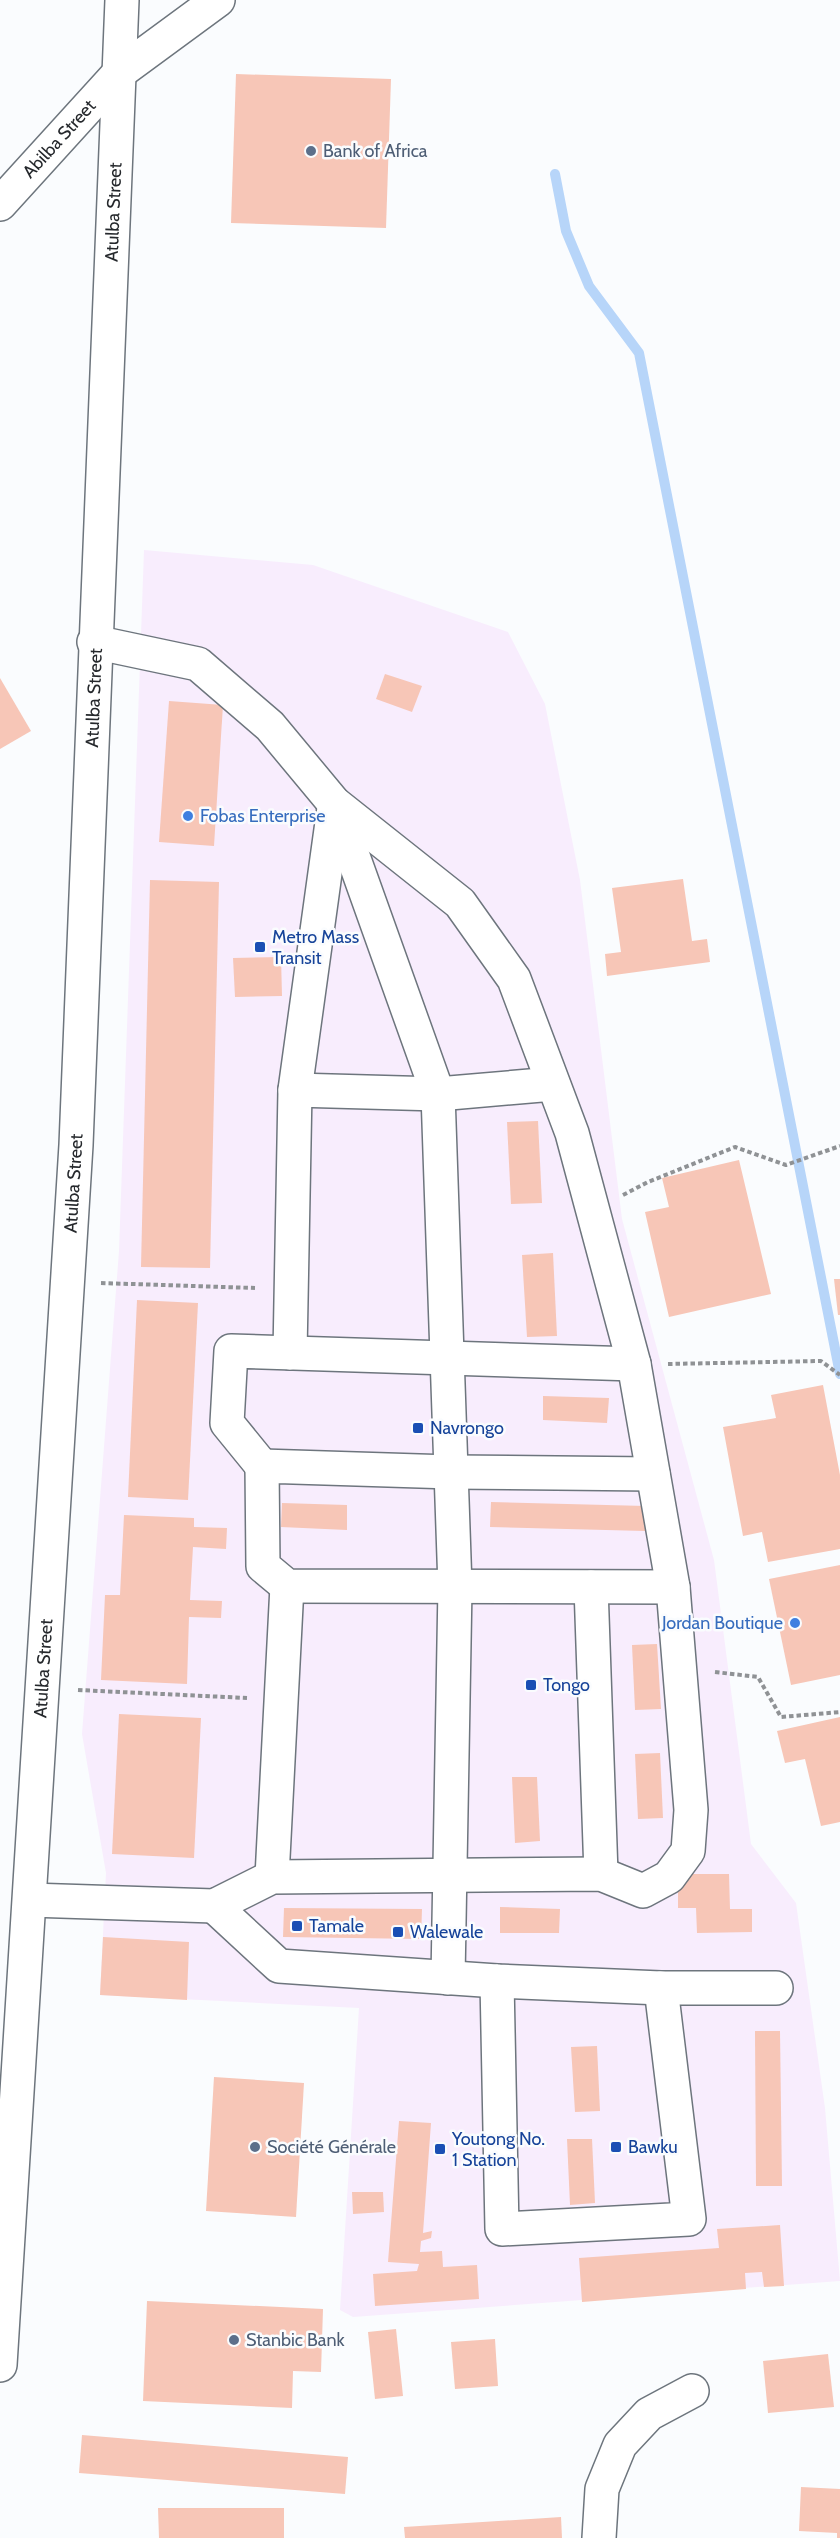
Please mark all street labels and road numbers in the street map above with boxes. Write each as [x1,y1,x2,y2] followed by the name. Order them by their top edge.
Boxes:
[18,95,100,183] street label: Abilba Street
[100,162,126,262] street label: Atulba Street
[81,648,107,748] street label: Atulba Street
[60,1133,87,1234] street label: Atulba Street
[29,1618,57,1719] street label: Atulba Street

